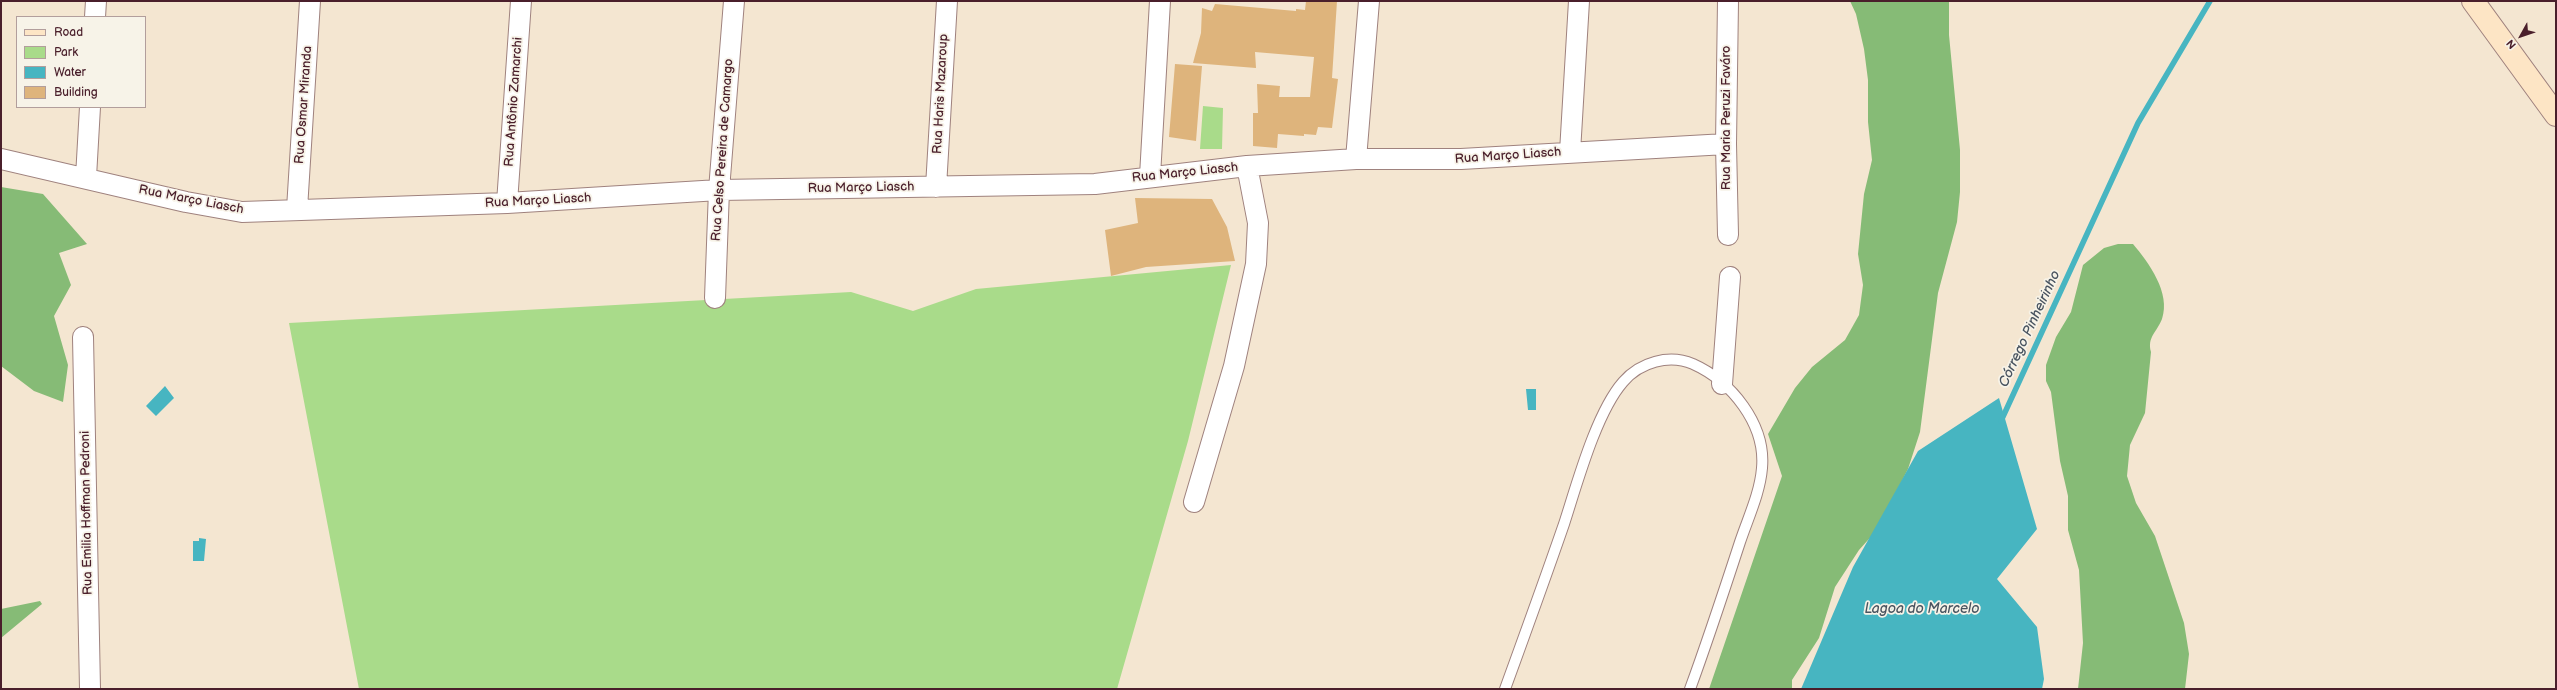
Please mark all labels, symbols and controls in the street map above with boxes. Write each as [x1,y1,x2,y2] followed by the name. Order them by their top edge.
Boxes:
[16,16,146,108] legend
[2501,16,2541,56] north arrow
[54,25,83,40] text: Road
[930,33,952,155] street label: Rua Haris Mazaroup
[502,37,526,167] street label: Rua Antônio Zamarchi
[2504,37,2519,51] text: N
[54,45,78,60] text: Park
[292,46,316,164] street label: Rua Osmar Miranda
[1719,46,1735,190] street label: Rua Maria Peruzi Faváro
[709,58,737,242] street label: Rua Celso Pereira de Camargo
[54,65,86,80] text: Water
[54,85,98,100] text: Building
[1454,145,1562,167] street label: Rua Março Liasch
[1131,160,1239,186] street label: Rua Março Liasch
[808,179,914,197] street label: Rua Março Liasch
[137,182,245,218] street label: Rua Março Liasch
[484,190,592,212] street label: Rua Março Liasch
[1996,268,2064,390] water label: Córrego Pinheirinho
[78,431,96,595] street label: Rua Emilia Hoffman Pedroni
[1864,601,1980,617] water label: Lagoa do Marcelo

